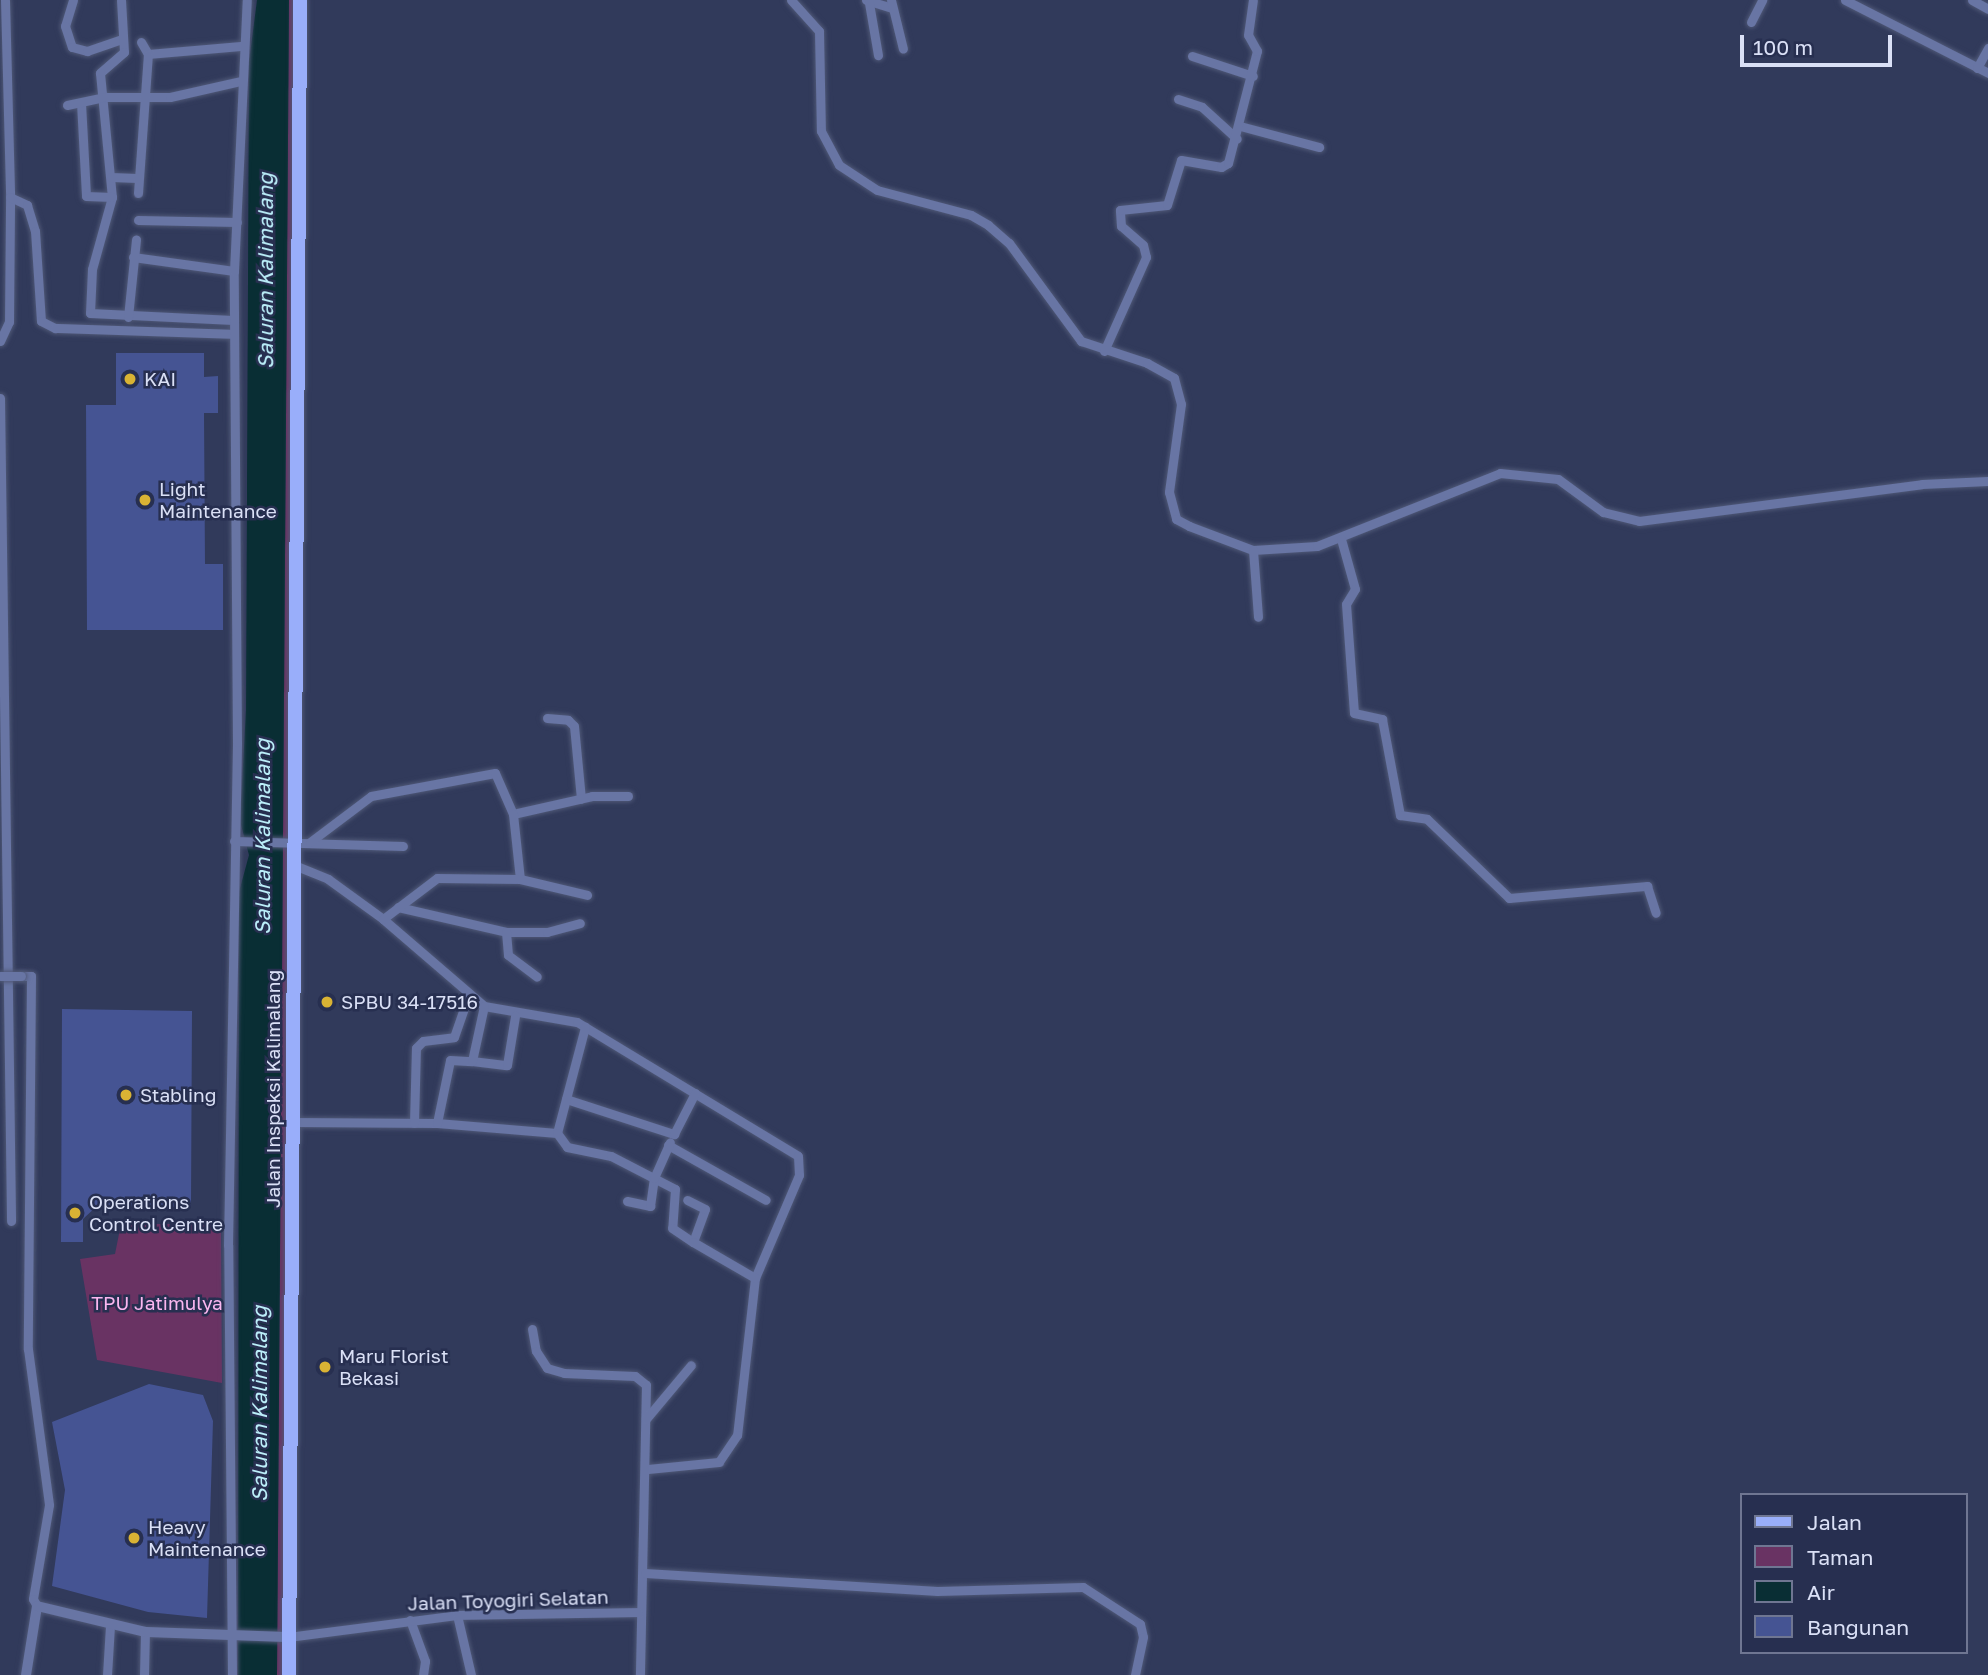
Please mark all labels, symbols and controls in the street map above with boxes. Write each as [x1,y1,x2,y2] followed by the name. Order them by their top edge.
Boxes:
[1743,21,1895,65] scale bar
[1753,34,1813,60] text: 100 m
[252,173,278,369] water label: Saluran Kalimalang
[144,368,176,390] place label: KAI
[122,371,138,387] marker: KAI
[159,478,277,522] place label: Light Maintenance
[137,492,153,508] marker: Light Maintenance
[249,739,275,935] water label: Saluran Kalimalang
[262,970,284,1208] street label: Jalan Inspeksi Kalimalang
[341,991,478,1013] place label: SPBU 34-17516
[319,994,335,1010] marker: SPBU 34-17516
[140,1084,216,1106] place label: Stabling
[118,1087,134,1103] marker: Stabling
[89,1191,223,1235] place label: Operations Control Centre
[67,1205,83,1221] marker: Operations Control Centre
[91,1292,223,1314] park label: TPU Jatimulya
[246,1306,272,1502] water label: Saluran Kalimalang
[339,1345,448,1389] place label: Maru Florist Bekasi
[317,1359,333,1375] marker: Maru Florist Bekasi
[1740,1493,1967,1654] legend
[1807,1509,1862,1535] text: Jalan
[148,1516,266,1560] place label: Heavy Maintenance
[126,1530,142,1546] marker: Heavy Maintenance
[1807,1544,1873,1570] text: Taman
[1807,1579,1835,1605] text: Air
[407,1585,609,1615] street label: Jalan Toyogiri Selatan
[1807,1614,1909,1640] text: Bangunan

